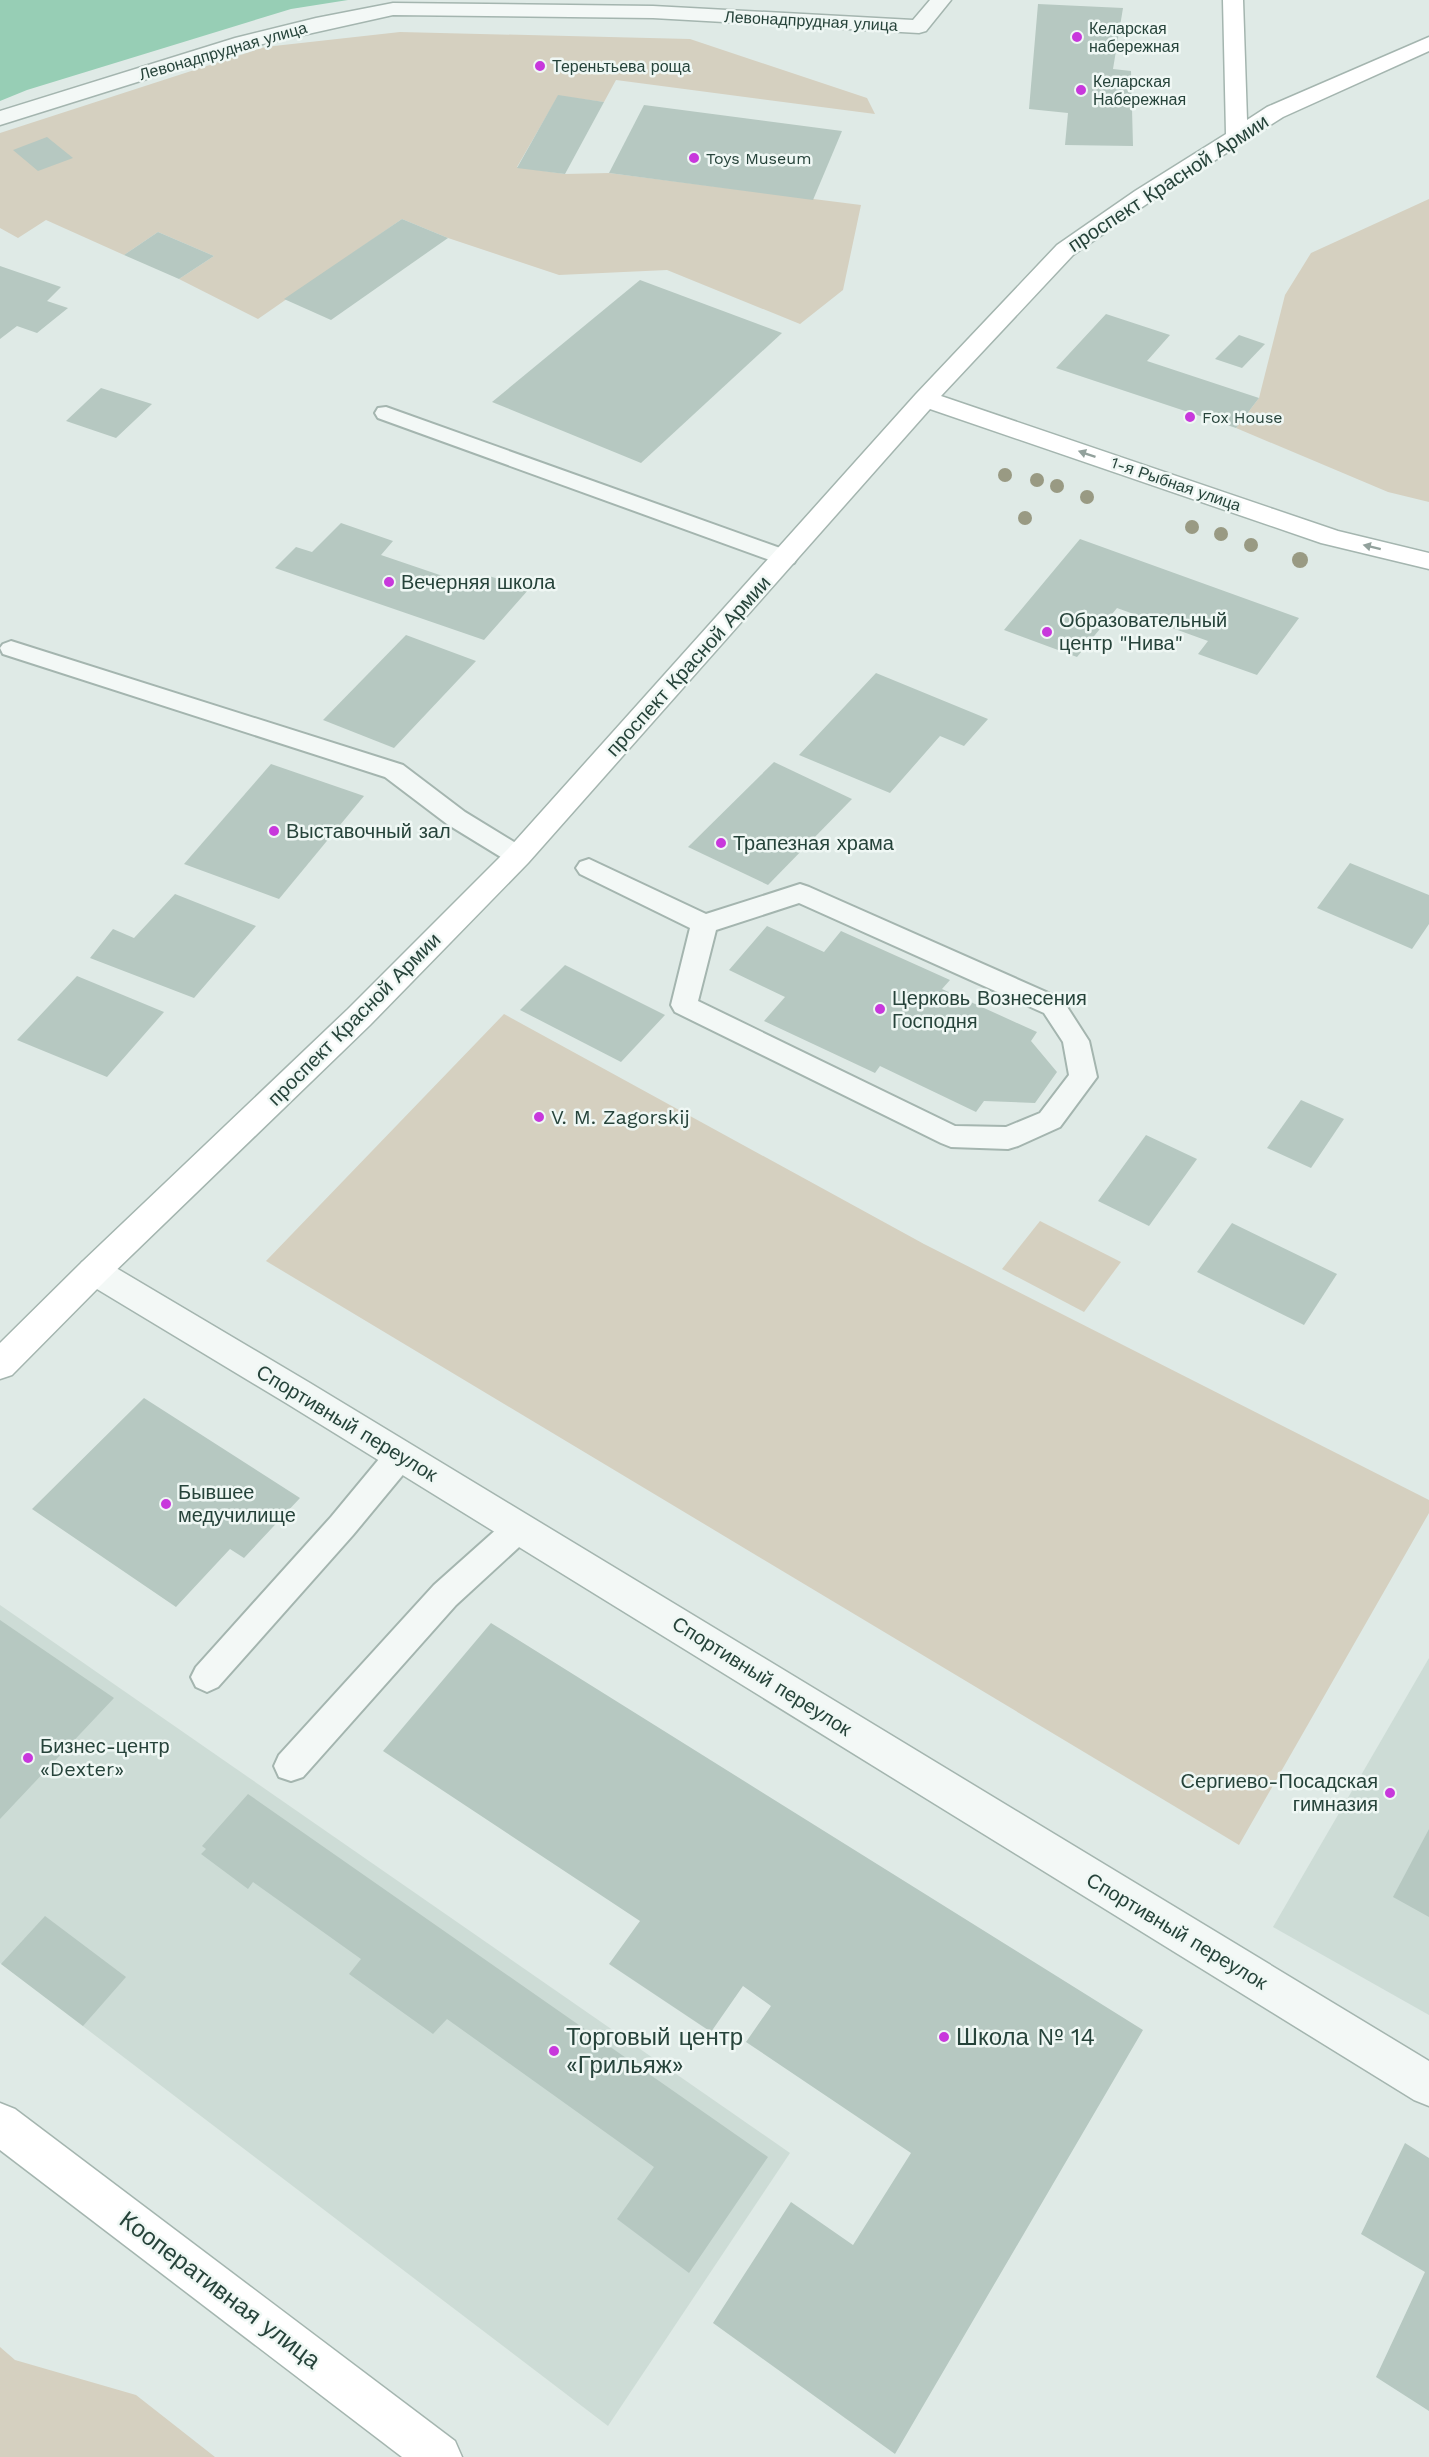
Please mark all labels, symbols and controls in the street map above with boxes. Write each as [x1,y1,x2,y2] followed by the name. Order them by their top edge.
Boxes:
[724,7,898,35] street label: Левонадпрудная улица
[137,18,309,84] street label: Левонадпрудная улица
[1089,19,1179,56] place label: Келарская набережная
[1070,30,1084,44] marker: Келарская набережная
[552,57,691,76] place label: Тереньтьева роща
[533,59,547,73] marker: Тереньтьева роща
[1093,72,1186,109] place label: Келарская Набережная
[1074,83,1088,97] marker: Келарская Набережная
[1063,109,1273,257] street label: проспект Красной Армии
[706,149,811,168] place label: Toys Museum
[687,151,701,165] marker: Toys Museum
[1202,408,1283,427] place label: Fox House
[1183,410,1197,424] marker: Fox House
[1078,449,1096,459] one-way arrow
[1109,453,1243,515] street label: 1-я Рыбная улица
[1363,542,1381,552] one-way arrow
[401,570,556,594] place label: Вечерняя школа
[601,571,775,761] street label: проспект Красной Армии
[382,575,396,589] marker: Вечерняя школа
[1059,608,1227,655] place label: Образовательный центр "Нива"
[1040,625,1054,639] marker: Образовательный центр "Нива"
[286,819,451,843] place label: Выставочный зал
[267,824,281,838] marker: Выставочный зал
[733,831,895,855] place label: Трапезная храма
[714,836,728,850] marker: Трапезная храма
[263,928,445,1110] street label: проспект Красной Армии
[892,986,1087,1033] place label: Церковь Вознесения Господня
[873,1002,887,1016] marker: Церковь Вознесения Господня
[551,1105,690,1129] place label: V. M. Zagorskij
[532,1110,546,1124] marker: V. M. Zagorskij
[252,1359,442,1487] street label: Спортивный переулок
[178,1480,296,1527] place label: Бывшее медучилище
[159,1497,173,1511] marker: Бывшее медучилище
[668,1611,856,1741] street label: Спортивный переулок
[40,1734,170,1781] place label: Бизнес-центр «Dexter»
[21,1751,35,1765] marker: Бизнес-центр «Dexter»
[1181,1769,1378,1816] place label: Сергиево-Посадская гимназия
[1383,1786,1397,1800] marker: Сергиево-Посадская гимназия
[1082,1867,1272,1995] street label: Спортивный переулок
[566,2023,743,2079] place label: Торговый центр «Грильяж»
[956,2023,1095,2051] place label: Школа № 14
[937,2030,951,2044] marker: Школа № 14
[547,2044,561,2058] marker: Торговый центр «Грильяж»
[114,2205,326,2375] street label: Кооперативная улица

